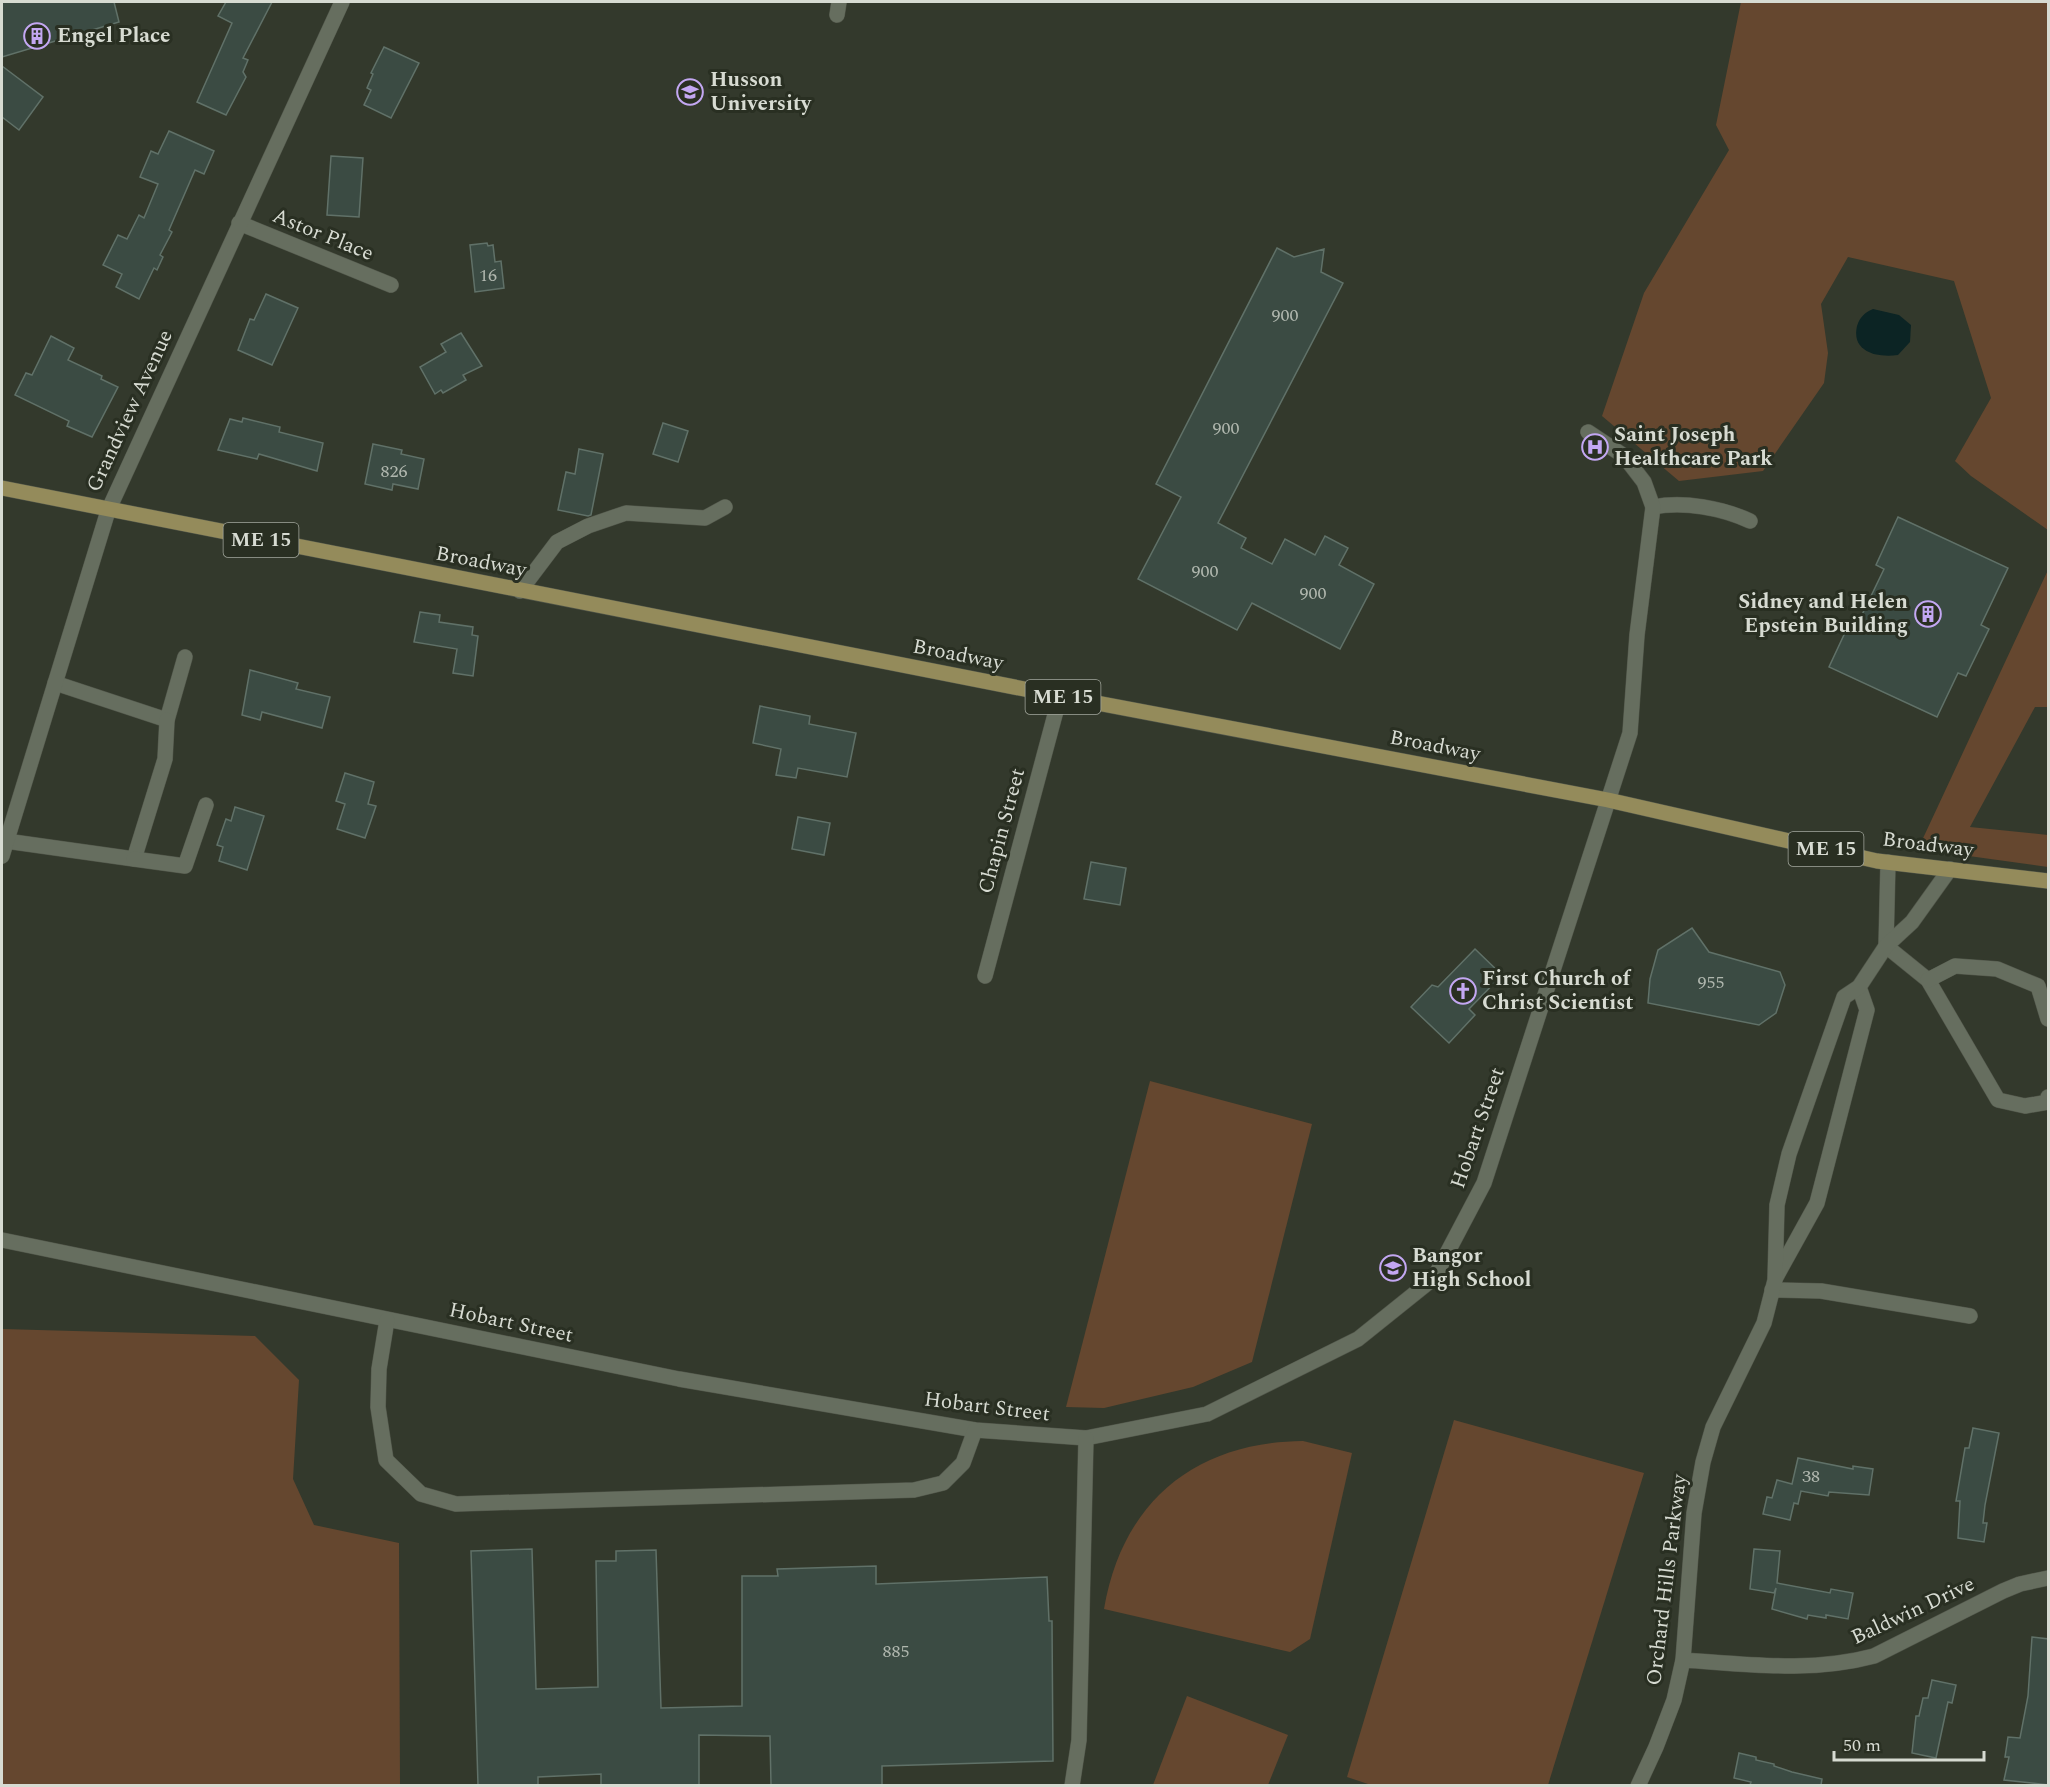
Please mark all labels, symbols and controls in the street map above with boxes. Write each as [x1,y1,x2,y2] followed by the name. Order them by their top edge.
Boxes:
[57,20,171,52] place label: Engel Place
[22,21,52,51] building icon: Engel Place
[710,64,812,120] place label: Husson University
[675,77,705,107] school or university icon: Husson University
[267,200,379,270] street label: Astor Place
[479,262,497,289] house number: 16
[1272,302,1299,329] house number: 900
[78,324,182,498] street label: Grandview Avenue
[1213,415,1240,442] house number: 900
[1614,419,1773,475] place label: Saint Joseph Healthcare Park
[1580,432,1610,462] hospital icon: Saint Joseph Healthcare Park
[381,458,408,485] house number: 826
[224,523,298,557] road number: ME 15
[433,538,530,587] street label: Broadway
[1192,558,1219,585] house number: 900
[1300,580,1327,607] house number: 900
[1738,586,1908,642] place label: Sidney and Helen Epstein Building
[1913,599,1943,629] building icon: Sidney and Helen Epstein Building
[910,631,1007,680] street label: Broadway
[1026,680,1100,714] road number: ME 15
[1387,722,1484,771] street label: Broadway
[970,765,1034,897] street label: Chapin Street
[1881,824,1976,867] street label: Broadway
[1788,832,1864,866] road number: ME 15
[1482,963,1633,1019] place label: First Church of Christ Scientist
[1698,969,1725,996] house number: 955
[1448,976,1478,1006] church icon: First Church of Christ Scientist
[1442,1063,1514,1193] street label: Hobart Street
[1412,1240,1532,1296] place label: Bangor High School
[1378,1253,1408,1283] school or university icon: Bangor High School
[446,1294,576,1352] street label: Hobart Street
[922,1383,1052,1431] street label: Hobart Street
[1802,1463,1820,1490] house number: 38
[1638,1472,1696,1687] street label: Orchard Hills Parkway
[1846,1568,1980,1654] street label: Baldwin Drive
[883,1638,910,1665] house number: 885
[1834,1724,1984,1762] scale bar
[1843,1732,1881,1759] text: 50 m

